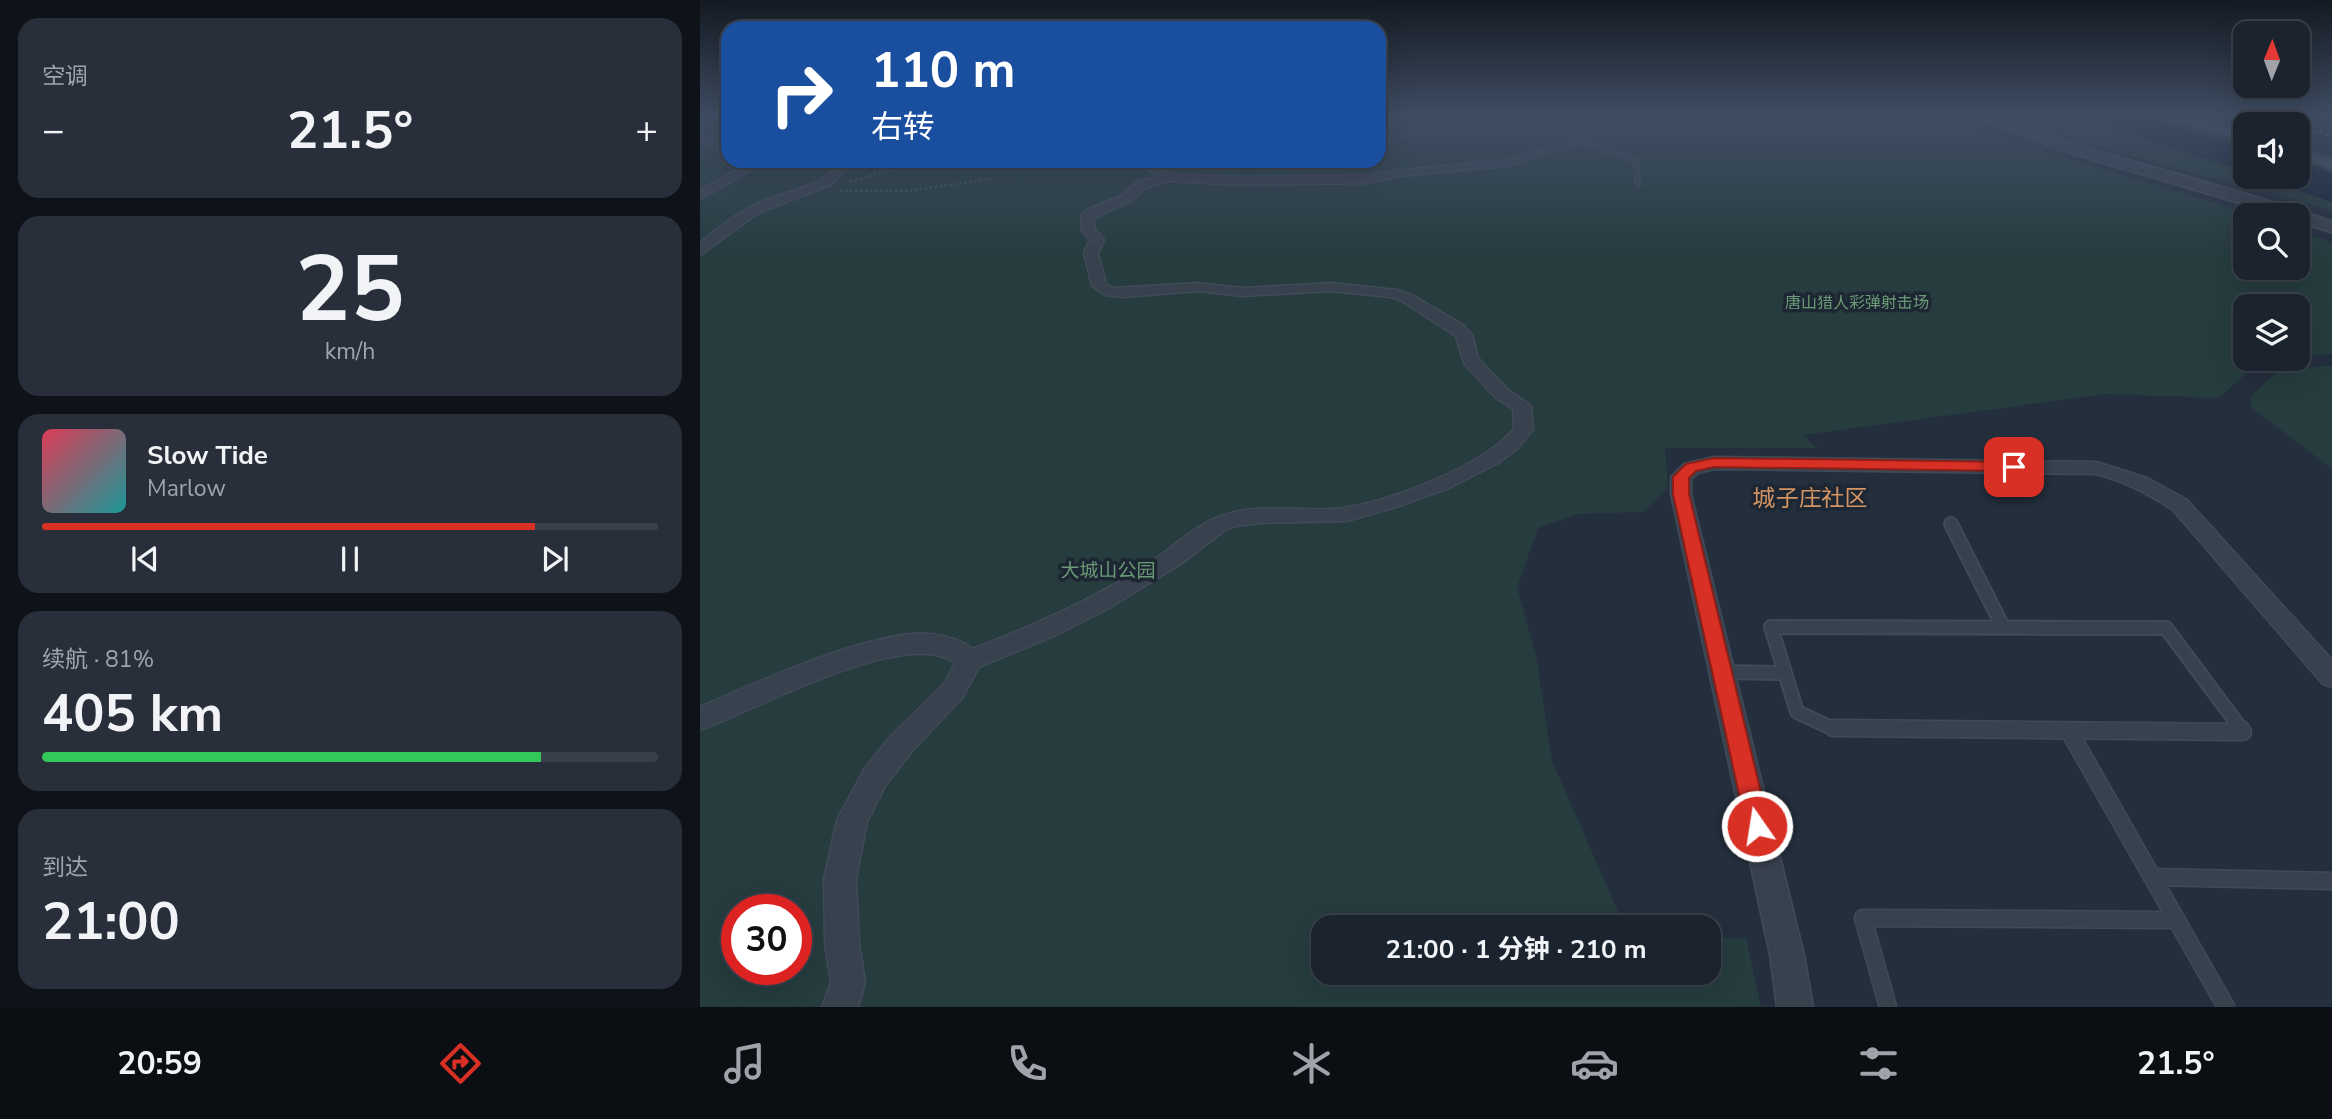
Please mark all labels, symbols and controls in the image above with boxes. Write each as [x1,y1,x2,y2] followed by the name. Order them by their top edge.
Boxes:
[2233,21,2310,98] north arrow
[2233,21,2310,371] map controls
[871,37,1015,104] text: 110 m
[756,49,847,140] icon: right
[42,61,88,92] text: 空调
[287,95,413,166] text: 21.5°
[42,105,65,156] text: −
[635,105,658,156] text: +
[871,106,935,149] text: 右转
[2233,112,2310,189] button: sound
[2233,203,2310,280] button: search
[295,228,405,352] text: 25
[1785,292,1929,314] park label: 唐山猎人彩弹射击场
[2233,294,2310,371] button: layers
[325,336,375,367] text: km/h
[1984,437,2044,497] pin
[147,438,268,473] text: Slow Tide
[1995,448,2033,486] icon: arrive
[147,473,226,504] text: Marlow
[1753,483,1868,514] district label: 城子庄社区
[126,540,164,578] icon: previous
[331,540,369,578] icon: pause
[536,540,574,578] icon: next
[1060,558,1156,584] park label: 大城山公园
[42,644,154,675] text: 续航 · 81%
[42,678,223,749] text: 405 km
[1720,789,1794,863] position arrow
[42,852,88,883] text: 到达
[42,886,180,957] text: 21:00
[721,894,812,985] speed limit sign: 30
[1385,932,1647,967] text: 21:00 · 1 分钟 · 210 m
[436,1039,485,1088] icon: directions
[720,1039,769,1088] icon: music
[1003,1039,1052,1088] icon: phone
[1287,1039,1336,1088] icon: climate
[1570,1039,1619,1088] icon: car
[1854,1039,1903,1088] icon: filters
[117,1042,202,1085] text: 20:59
[2137,1042,2215,1085] text: 21.5°

